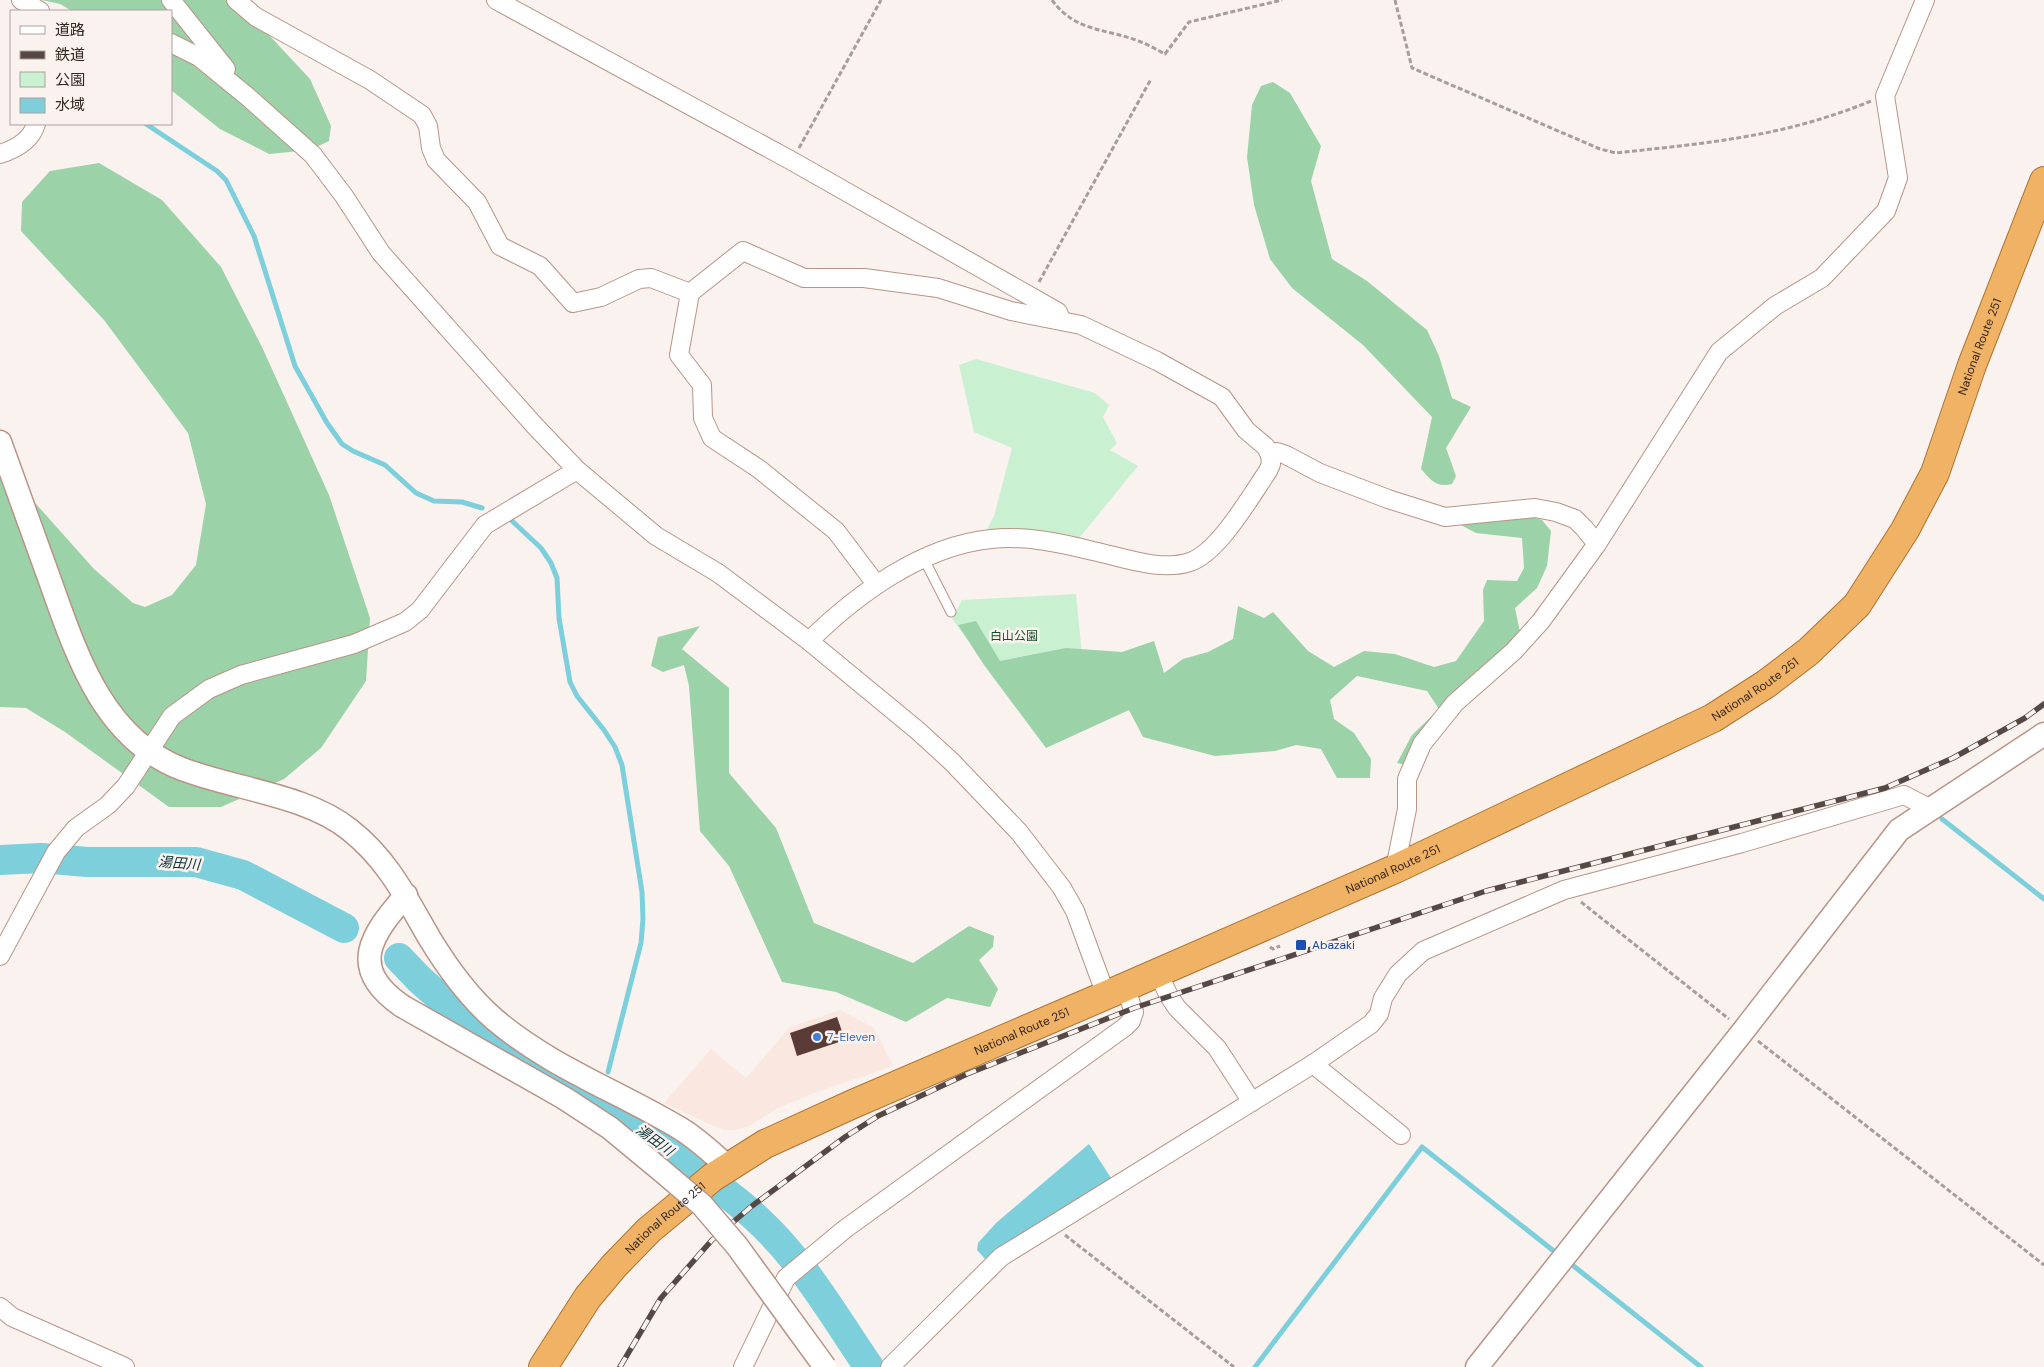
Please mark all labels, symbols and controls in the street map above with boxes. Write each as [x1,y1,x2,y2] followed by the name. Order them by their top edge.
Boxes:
[10,10,172,125] legend
[55,20,85,40] text: 道路
[55,45,85,65] text: 鉄道
[55,70,85,90] text: 公園
[55,95,85,115] text: 水域
[1954,296,2005,397] street label: National Route 251
[990,628,1038,644] park label: 白山公園
[1709,654,1802,725] street label: National Route 251
[1343,841,1443,898] street label: National Route 251
[157,853,203,874] water label: 湯田川
[1312,937,1355,953] place label: Abazaki
[1294,938,1308,952] marker: Abazaki
[972,1004,1072,1059] street label: National Route 251
[827,1029,875,1045] place label: 7-Eleven
[811,1031,823,1043] marker: 7-Eleven
[633,1120,679,1161] water label: 湯田川
[622,1178,709,1258] street label: National Route 251

